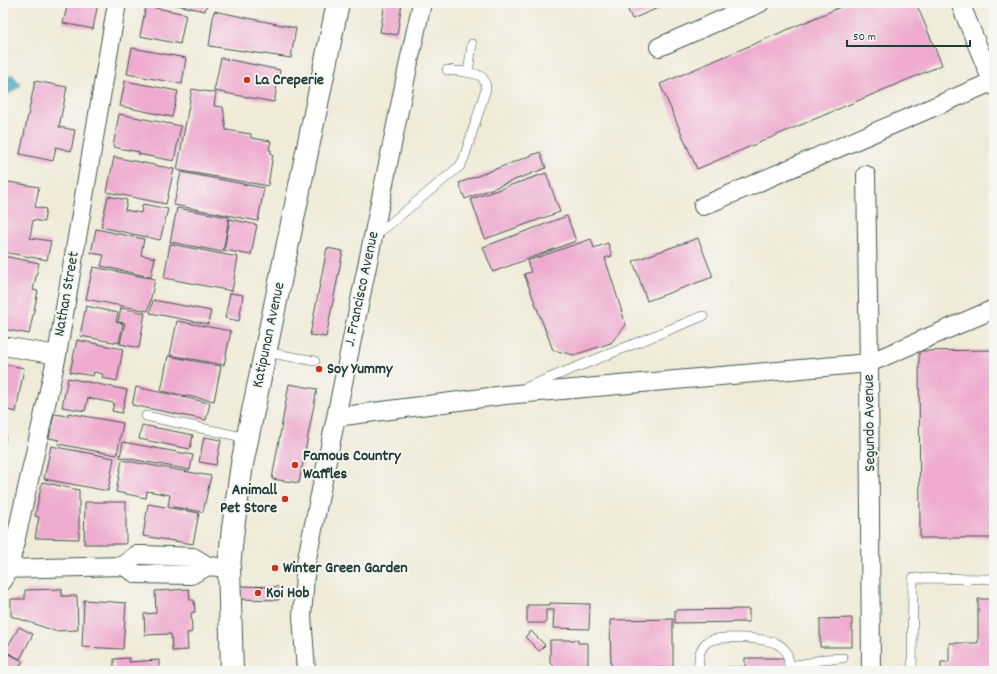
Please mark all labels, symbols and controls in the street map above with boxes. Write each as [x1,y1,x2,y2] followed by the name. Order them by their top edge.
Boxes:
[847,22,970,48] scale bar
[853,29,876,46] text: 50 m
[255,69,324,92] place label: La Creperie
[242,75,252,85] marker: La Creperie
[339,229,385,349] street label: J. Francisco Avenue
[48,250,86,338] street label: Nathan Street
[247,280,291,390] street label: Katipunan Avenue
[327,358,394,381] place label: Soy Yummy
[314,364,324,374] marker: Soy Yummy
[858,374,882,472] street label: Segundo Avenue
[303,445,402,486] place label: Famous Country Waffles
[290,460,300,470] marker: Famous Country Waffles
[220,479,277,520] place label: Animall Pet Store
[280,494,290,504] marker: Animall Pet Store
[283,557,408,580] place label: Winter Green Garden
[270,563,280,573] marker: Winter Green Garden
[266,582,309,605] place label: Koi Hob
[253,588,263,598] marker: Koi Hob

